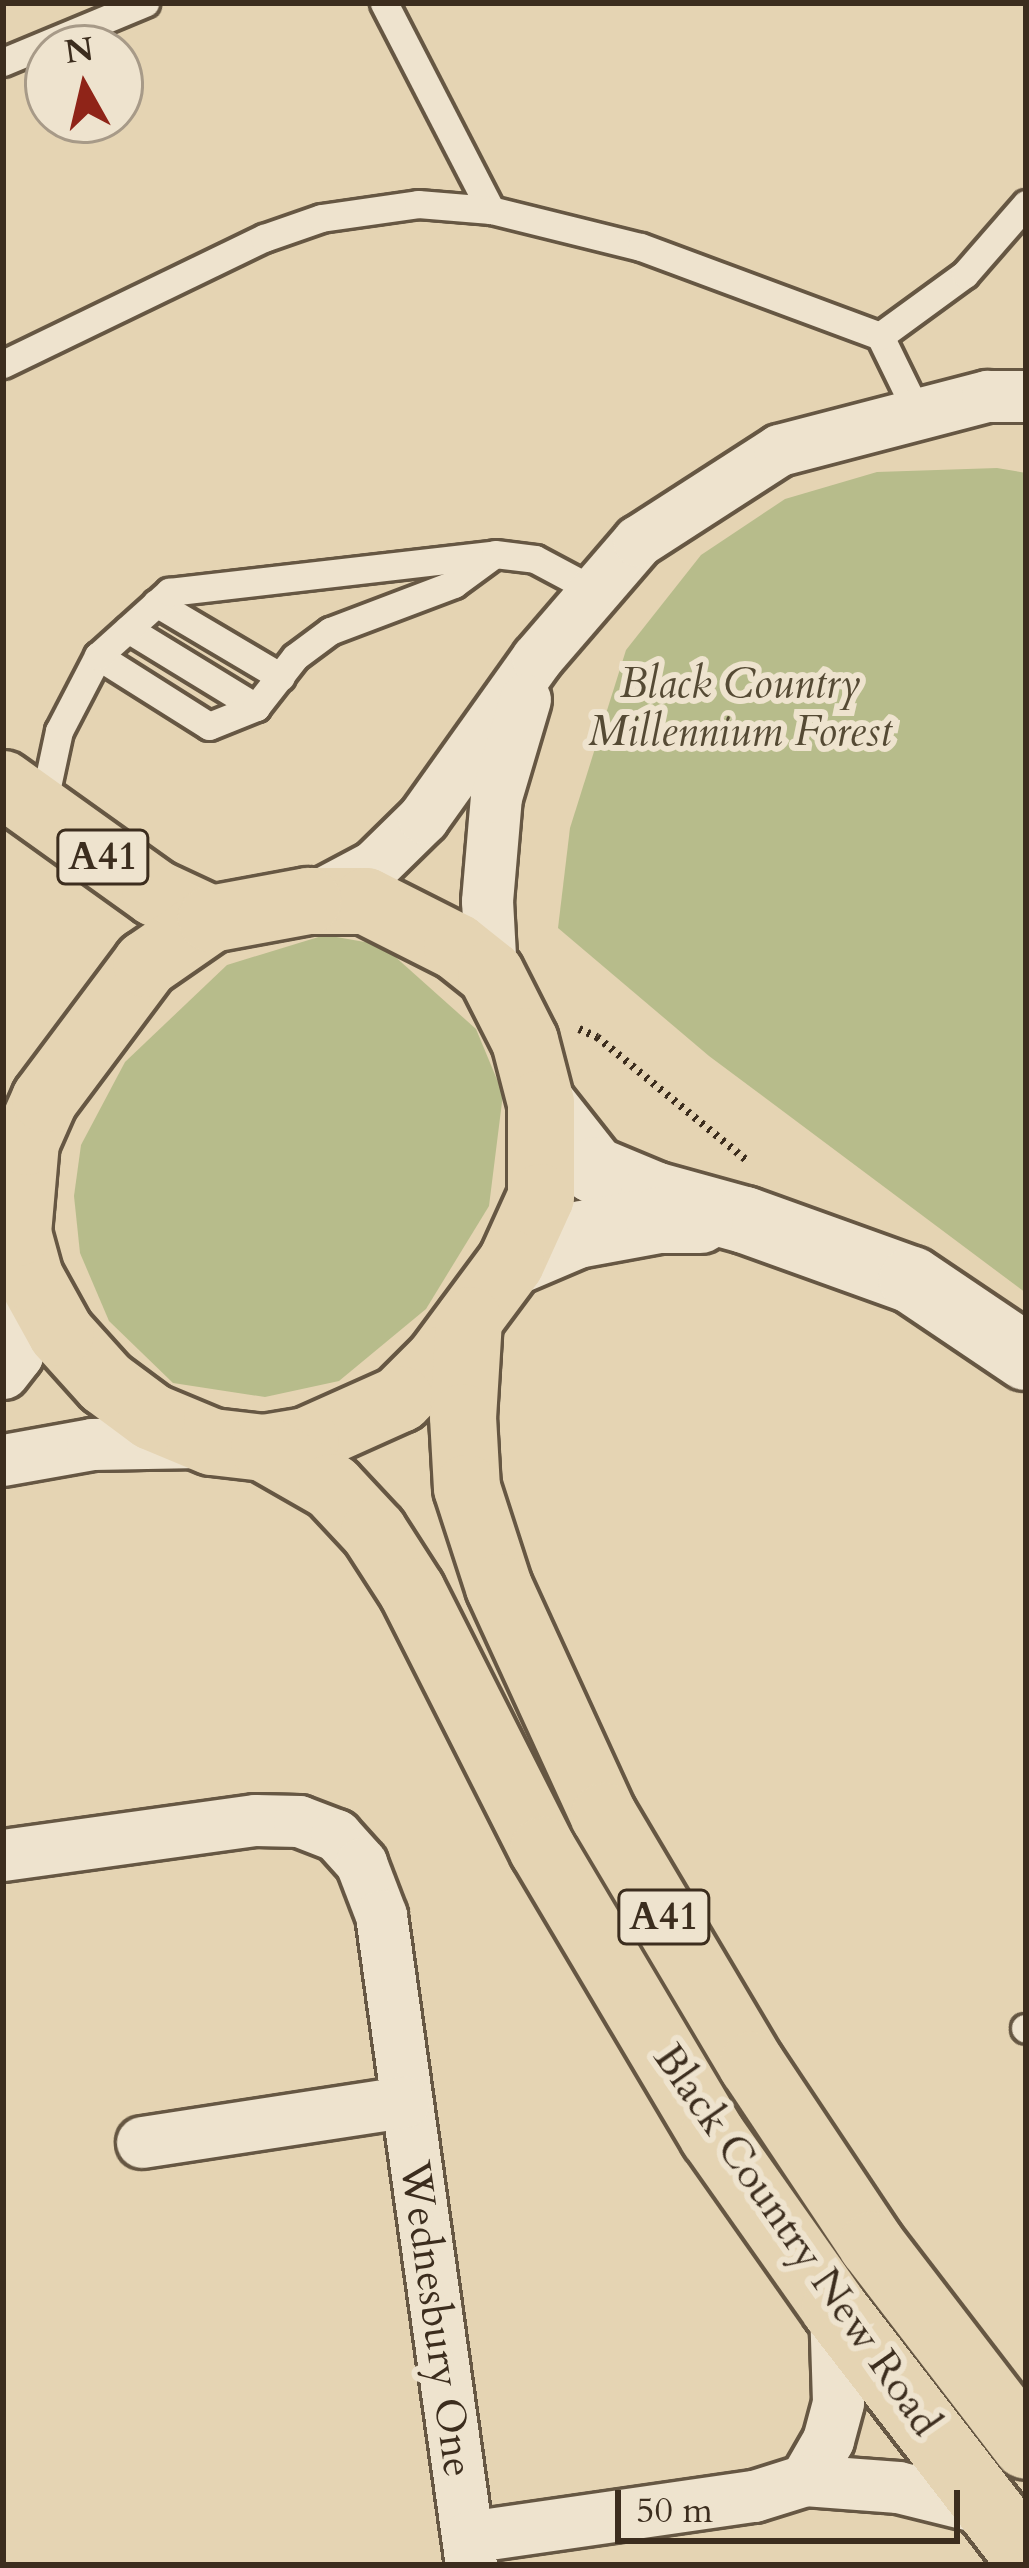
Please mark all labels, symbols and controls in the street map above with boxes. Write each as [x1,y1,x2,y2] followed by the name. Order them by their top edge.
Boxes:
[24,24,144,144] north arrow
[62,27,97,75] text: N
[588,659,892,758] park label: Black Country Millennium Forest
[55,824,151,890] road number: A41
[616,1884,712,1950] road number: A41
[643,2035,951,2445] street label: Black Country New Road
[389,2158,483,2480] street label: Wednesbury One
[621,2466,966,2540] scale bar
[636,2486,713,2535] text: 50 m

